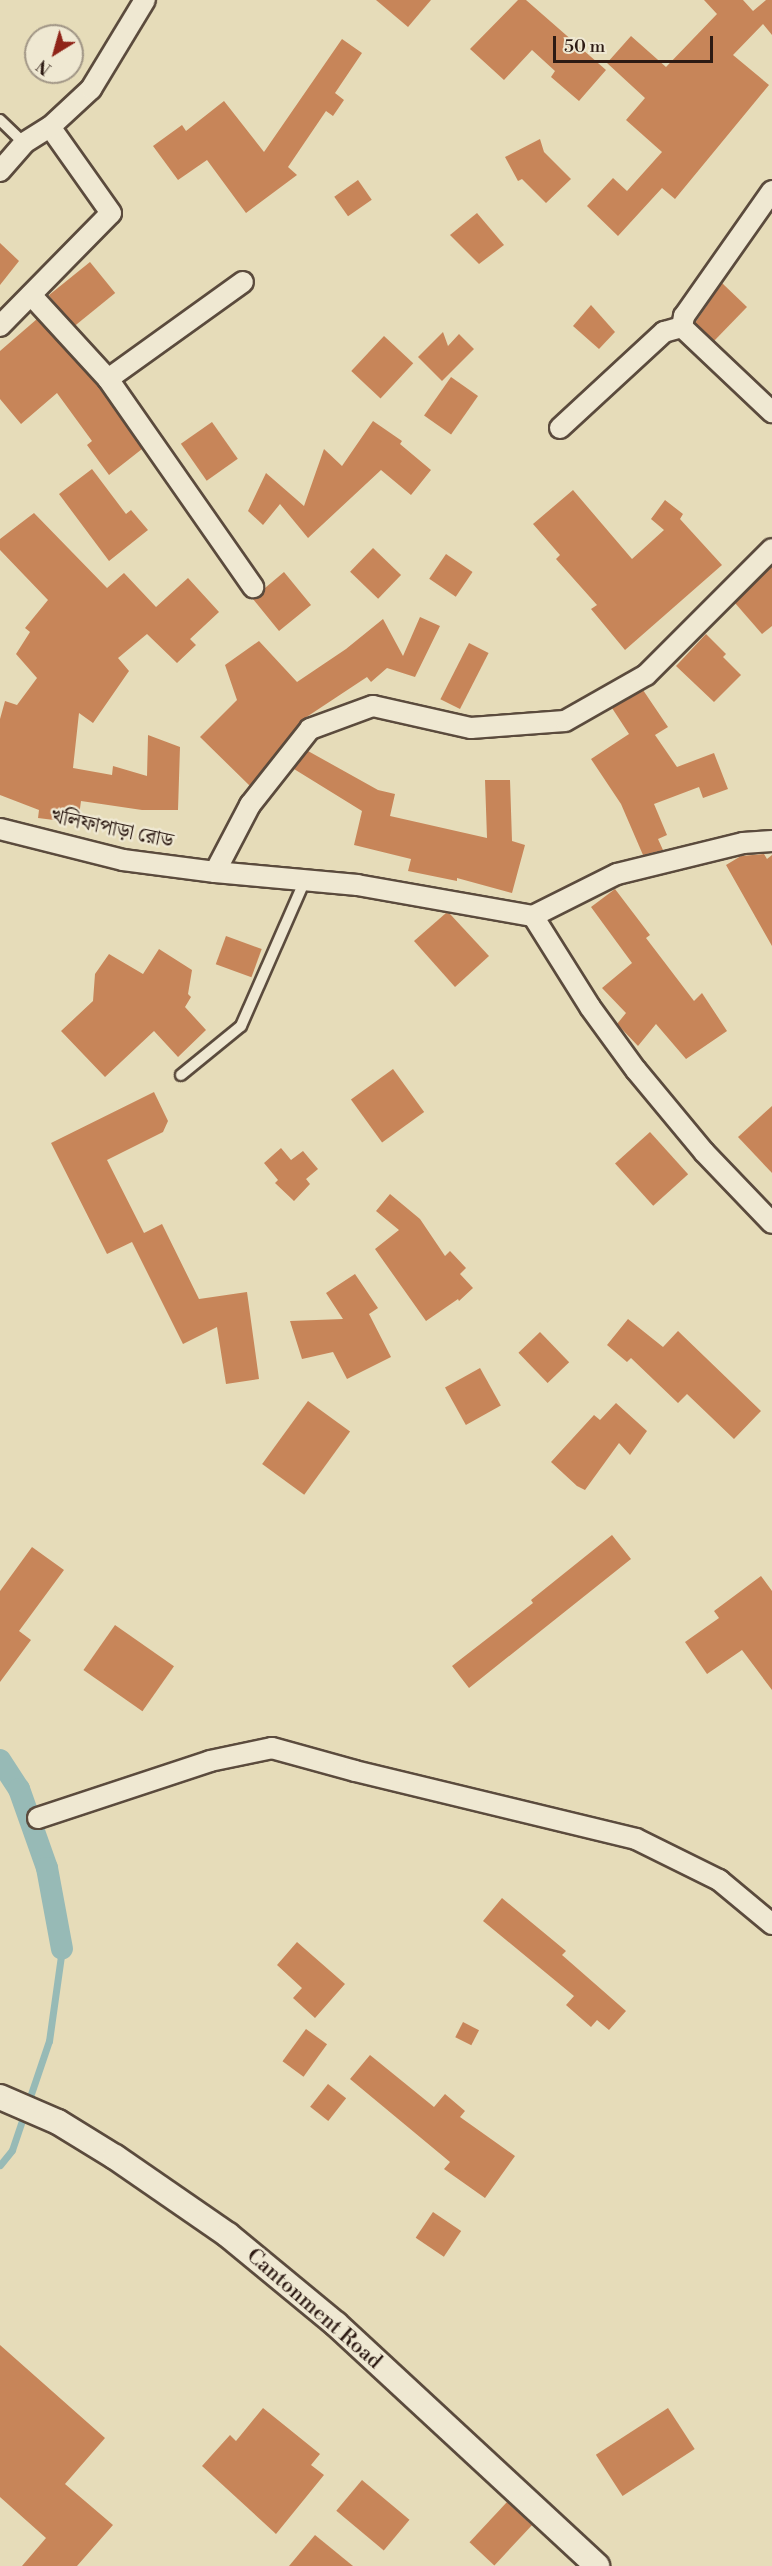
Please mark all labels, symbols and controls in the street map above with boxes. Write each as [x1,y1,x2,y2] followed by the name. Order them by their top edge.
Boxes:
[24,24,84,84] north arrow
[556,24,716,62] scale bar
[564,35,605,58] text: 50 m
[33,55,55,79] text: N
[48,804,176,854] street label: খলিফাপাড়া রোড
[241,2243,387,2375] street label: Cantonment Road

